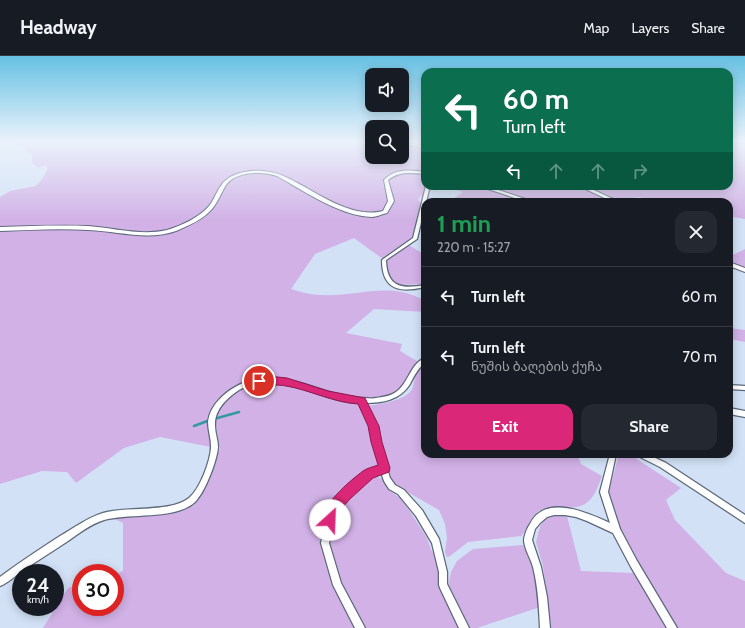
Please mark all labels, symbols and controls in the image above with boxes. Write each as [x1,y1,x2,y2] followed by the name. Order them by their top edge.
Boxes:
[20,16,97,39] text: Headway
[584,19,609,37] text: Map
[631,19,669,37] text: Layers
[691,19,725,37] text: Share
[365,68,409,164] map controls
[365,68,409,112] button: sound
[503,82,569,116] text: 60 m
[437,84,489,136] icon: left
[503,116,566,138] text: Turn left
[365,120,409,164] button: search
[503,160,525,182] icon: left
[545,160,567,182] icon: ahead
[587,160,609,182] icon: ahead
[629,160,651,182] icon: right
[437,209,491,238] text: 1 min
[675,211,717,253] button: close
[437,239,510,255] text: 220 m · 15:27
[437,286,459,308] icon: left
[471,288,525,306] text: Turn left
[681,288,717,306] text: 60 m
[471,339,525,357] text: Turn left
[437,346,459,368] icon: left
[683,348,717,366] text: 70 m
[471,358,602,374] text: ნუშის ბაღების ქუჩა
[242,364,276,398] pin
[248,370,270,392] icon: arrive
[437,404,573,450] button: Exit
[581,404,717,450] button: Share
[309,499,351,541] position arrow
[72,564,124,616] speed limit sign: 30
[27,573,50,597] text: 24
[27,593,49,606] text: km/h

